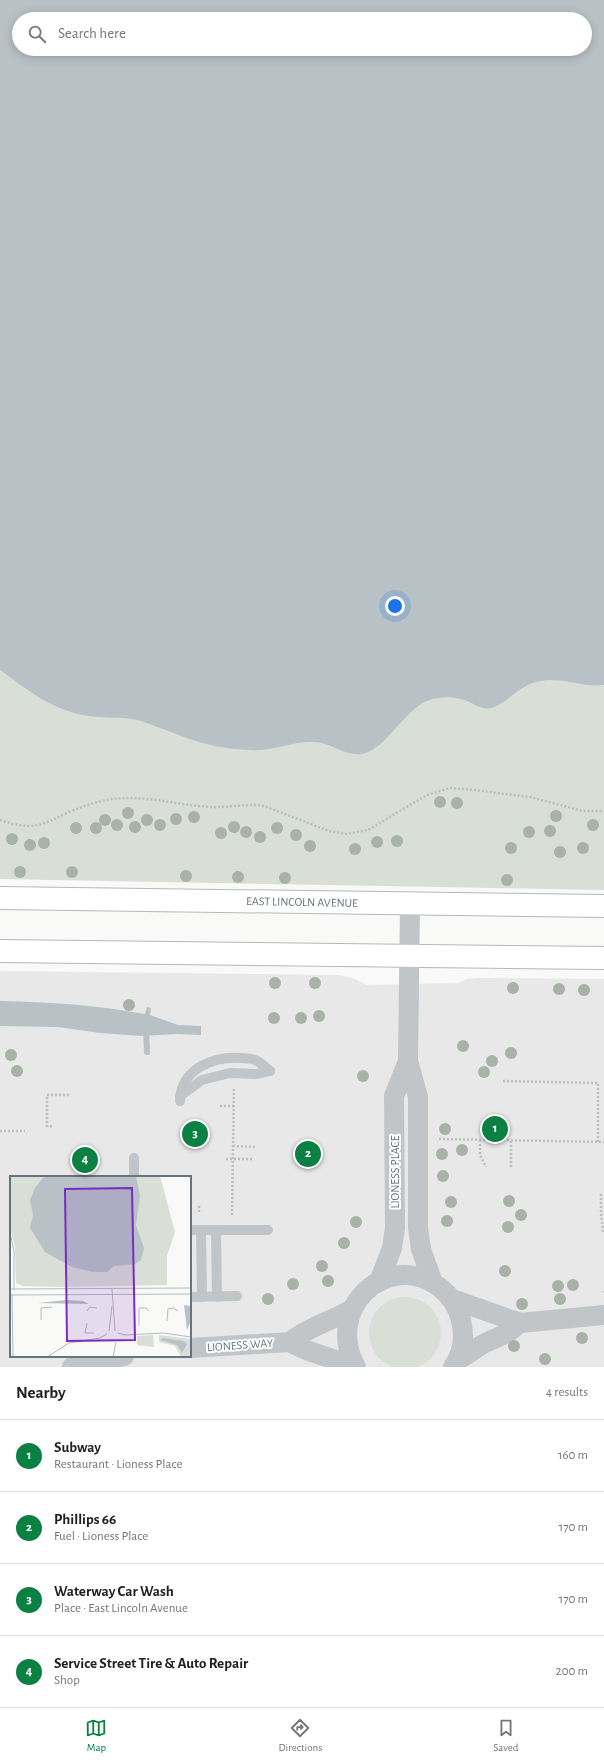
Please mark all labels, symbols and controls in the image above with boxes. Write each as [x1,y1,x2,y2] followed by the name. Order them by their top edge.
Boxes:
[12,12,592,56] search box
[26,23,48,45] icon: search
[58,26,126,41] text: Search here
[385,596,405,616] your location
[246,895,358,909] street label: EAST LINCOLN AVENUE
[482,1114,508,1144] pin: 1
[182,1119,208,1149] pin: 3
[389,1135,401,1208] street label: LIONESS PLACE
[295,1139,321,1169] pin: 2
[72,1145,98,1175] pin: 4
[10,1176,191,1357] inset map
[207,1337,274,1353] street label: LIONESS WAY
[16,1384,66,1401] text: Nearby
[546,1386,588,1399] text: 4 results
[54,1440,101,1455] text: Subway
[27,1449,31,1462] text: 1
[558,1449,588,1462] text: 160 m
[54,1458,183,1471] text: Restaurant · Lioness Place
[54,1512,116,1527] text: Phillips 66
[26,1521,32,1534] text: 2
[559,1521,588,1534] text: 170 m
[54,1530,148,1543] text: Fuel · Lioness Place
[54,1584,174,1599] text: Waterway Car Wash
[26,1593,32,1606] text: 3
[559,1593,588,1606] text: 170 m
[54,1602,188,1615] text: Place · East Lincoln Avenue
[54,1656,248,1671] text: Service Street Tire & Auto Repair
[26,1665,32,1678] text: 4
[556,1665,588,1678] text: 200 m
[54,1674,80,1687] text: Shop
[85,1717,107,1754] tab: Map
[278,1717,322,1754] tab: Directions
[493,1717,518,1754] tab: Saved

